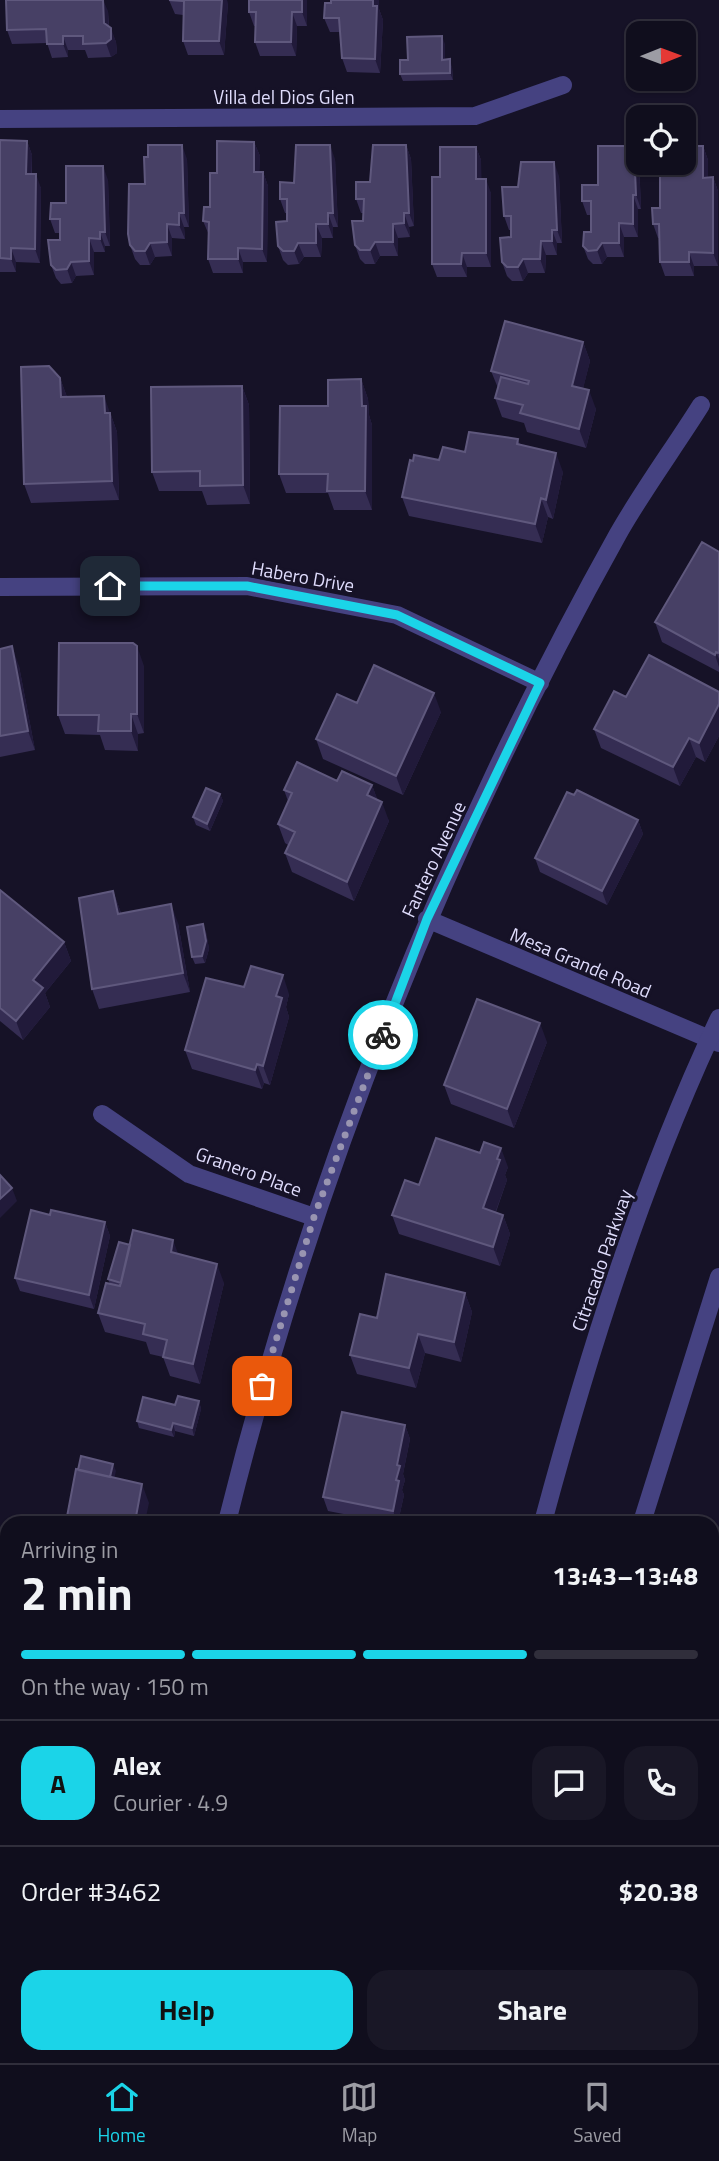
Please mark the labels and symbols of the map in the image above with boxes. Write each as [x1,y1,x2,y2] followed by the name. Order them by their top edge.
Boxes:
[626,21,696,91] north arrow
[213,82,355,111] street label: Villa del Dios Glen
[249,553,357,599] street label: Habero Drive
[80,556,140,616] pin
[393,796,473,922] street label: Fantero Avenue
[506,919,656,1005] street label: Mesa Grande Road
[348,1000,418,1070] courier
[192,1138,306,1204] street label: Granero Place
[563,1185,639,1335] street label: Citracado Parkway
[232,1356,292,1416] pin

